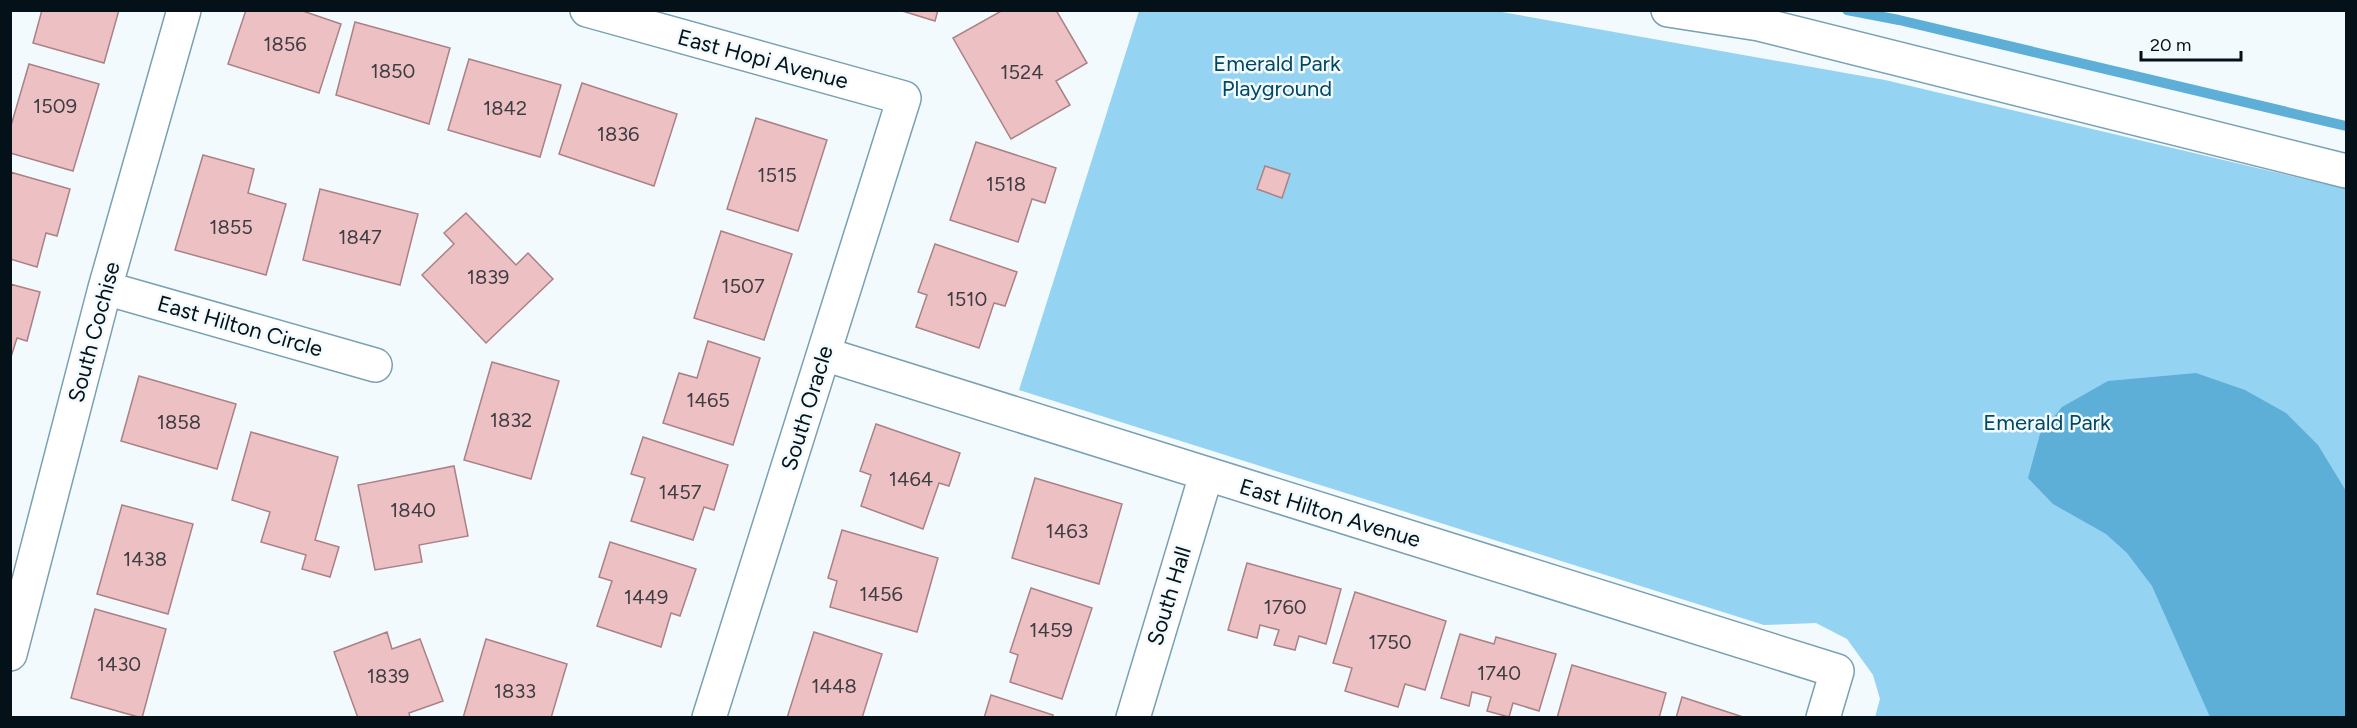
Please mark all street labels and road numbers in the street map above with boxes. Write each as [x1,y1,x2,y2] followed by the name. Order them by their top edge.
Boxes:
[675,23,851,95] street label: East Hopi Avenue
[62,259,126,405] street label: South Cochise
[154,290,326,362] street label: East Hilton Circle
[775,342,839,474] street label: South Oracle
[1236,473,1424,553] street label: East Hilton Avenue
[1141,543,1197,649] street label: South Hall

